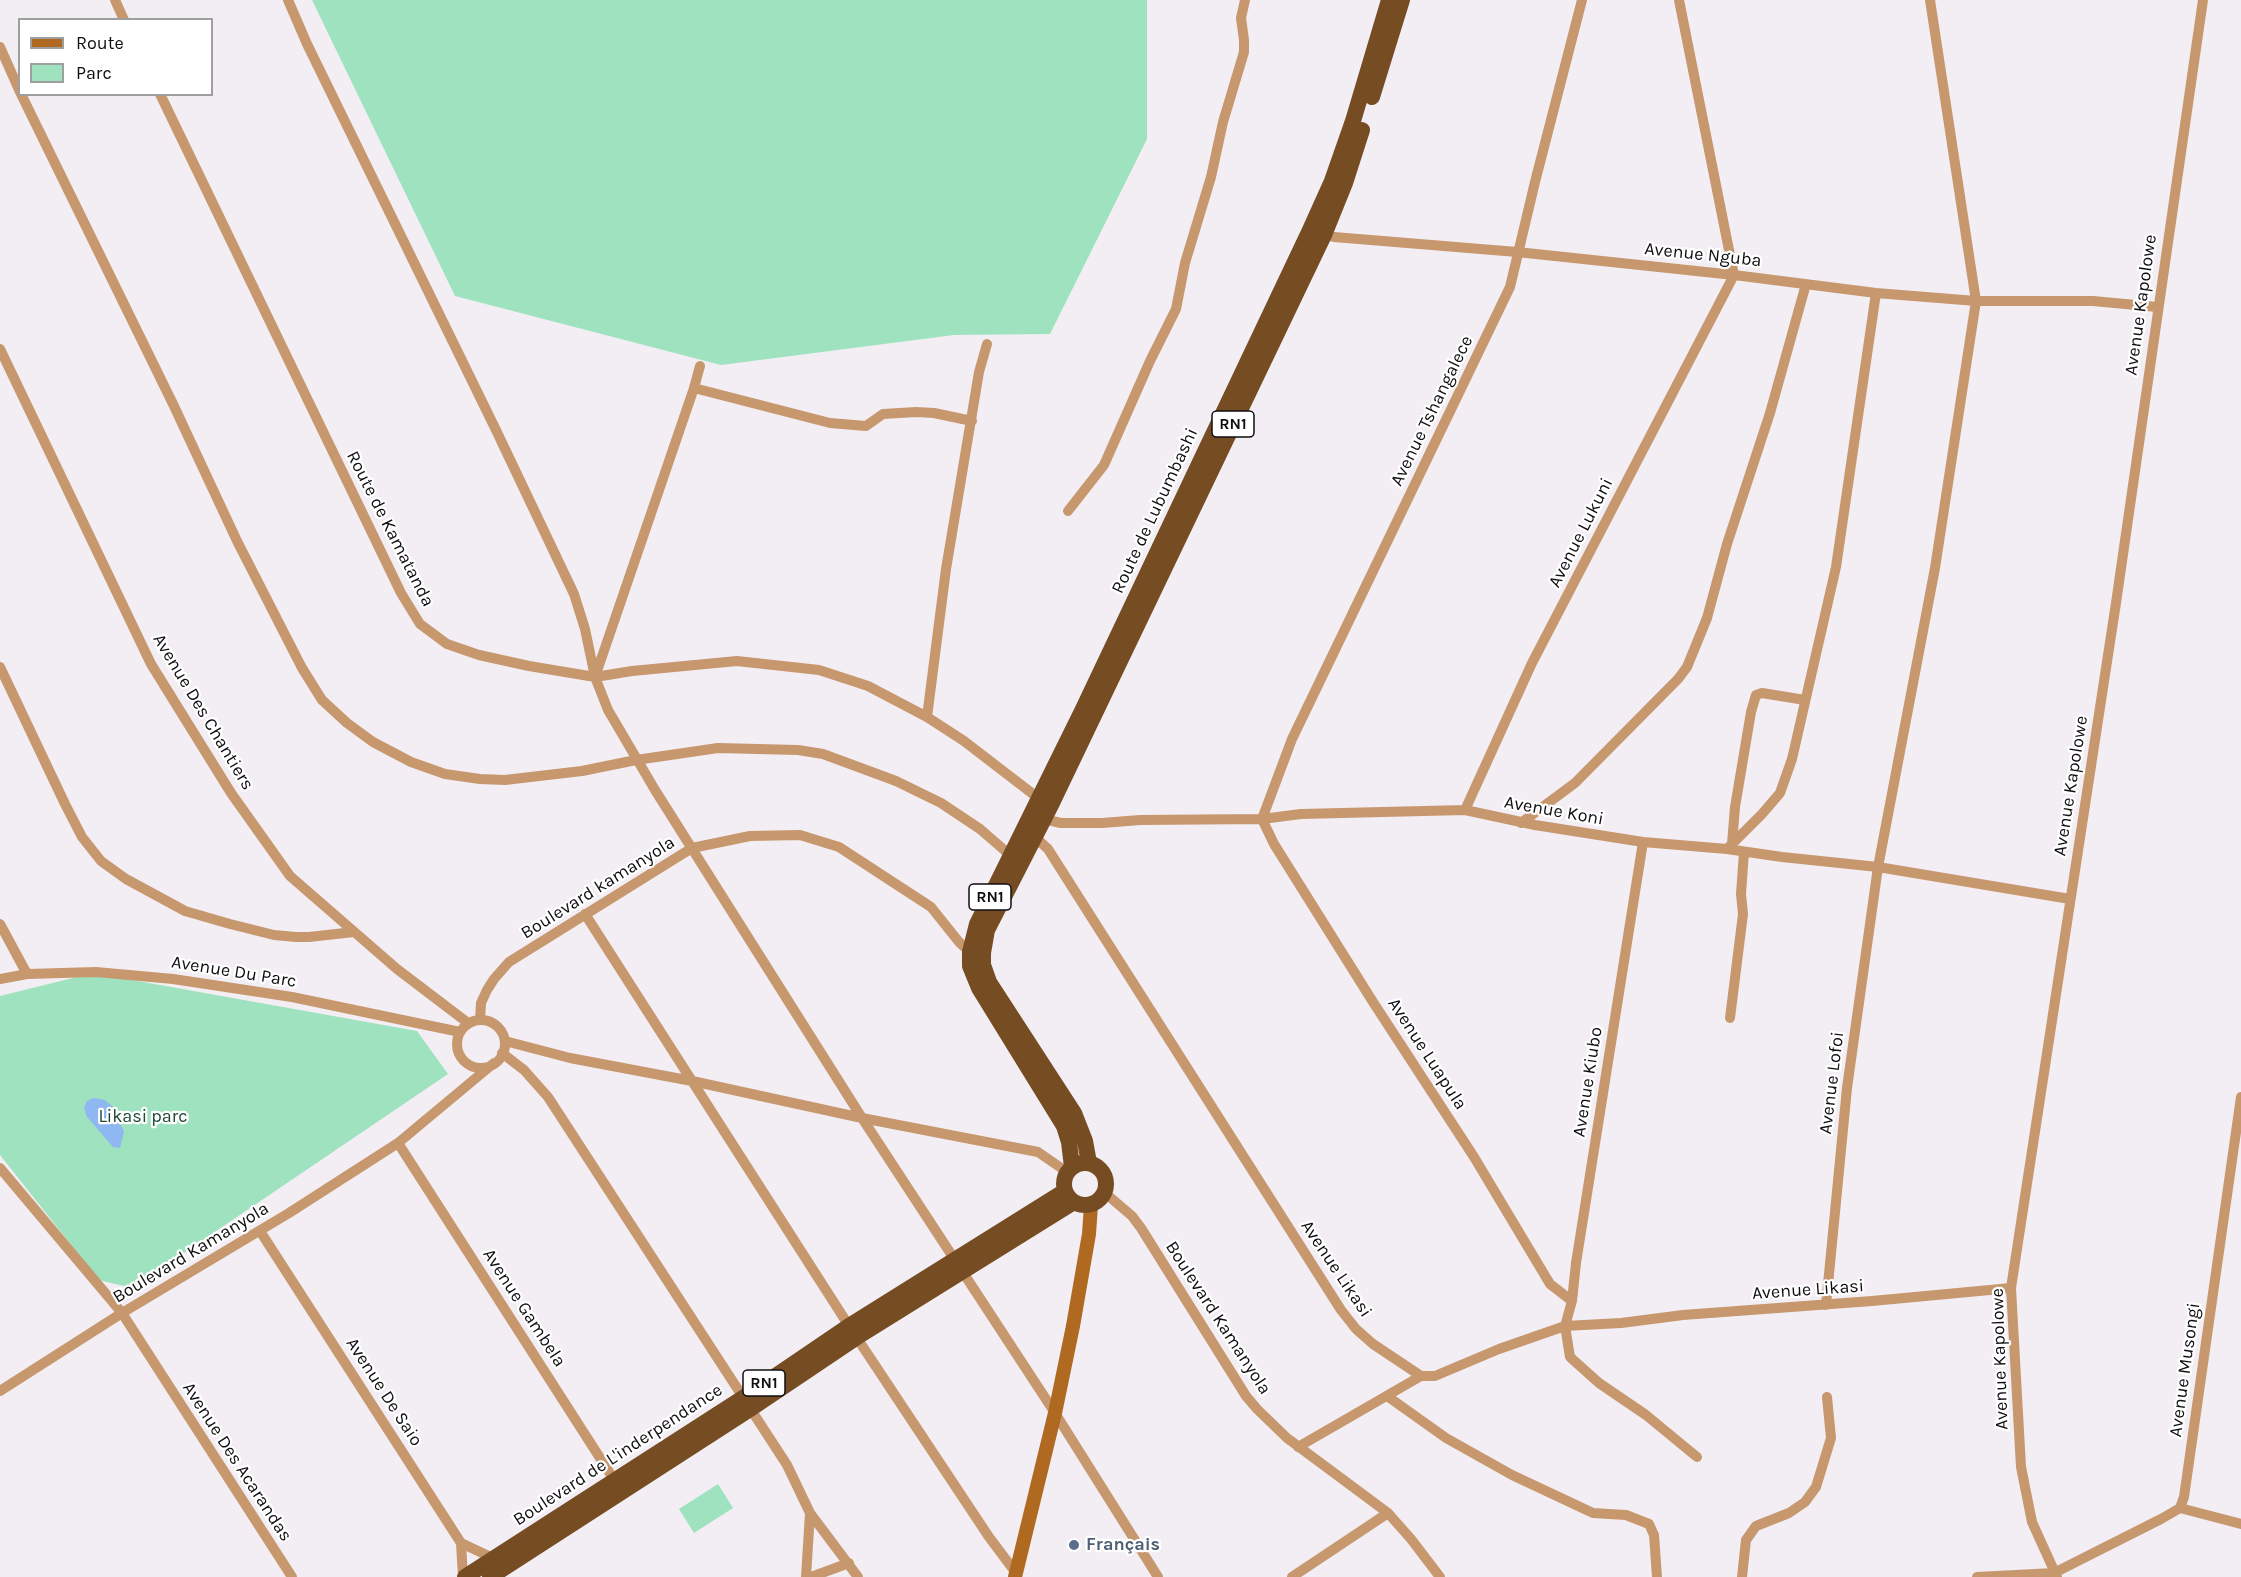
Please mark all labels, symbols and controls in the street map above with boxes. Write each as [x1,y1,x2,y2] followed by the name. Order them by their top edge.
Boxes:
[18,18,213,96] legend
[76,32,124,54] text: Route
[76,62,112,84] text: Parc
[2120,233,2162,377] street label: Avenue Kapolowe
[1643,238,1763,272] street label: Avenue Nguba
[1386,332,1478,490] street label: Avenue Tshangalece
[1212,411,1254,437] road number: RN1
[1107,425,1203,597] street label: Route de Lubumbashi
[341,447,439,611] street label: Route de Kamatanda
[1544,475,1618,591] street label: Avenue Lukuni
[148,630,258,794] street label: Avenue Des Chantiers
[2049,714,2093,858] street label: Avenue Kapolowe
[1503,792,1605,830] street label: Avenue Koni
[517,832,679,944] street label: Boulevard kamanyola
[969,884,1011,910] road number: RN1
[170,951,298,993] street label: Avenue Du Parc
[1383,994,1471,1114] street label: Avenue Luapula
[1569,1025,1607,1139] street label: Avenue Kiubo
[1815,1031,1849,1135] street label: Avenue Lofoi
[98,1106,188,1128] park label: Likasi parc
[109,1198,273,1308] street label: Boulevard Kamanyola
[1296,1216,1376,1322] street label: Avenue Likasi
[1160,1237,1276,1399] street label: Boulevard Kamanyola
[478,1245,570,1371] street label: Avenue Gambela
[1751,1275,1865,1305] street label: Avenue Likasi
[1987,1288,2013,1430] street label: Avenue Kapolowe
[2165,1301,2205,1439] street label: Avenue Musongi
[341,1334,427,1450] street label: Avenue De Saio
[743,1370,785,1396] road number: RN1
[178,1378,296,1546] street label: Avenue Des Acarandas
[509,1379,727,1531] street label: Boulevard de L'inderpendance
[1086,1534,1160,1556] place label: Français
[1067,1538,1081,1552] marker: Français

